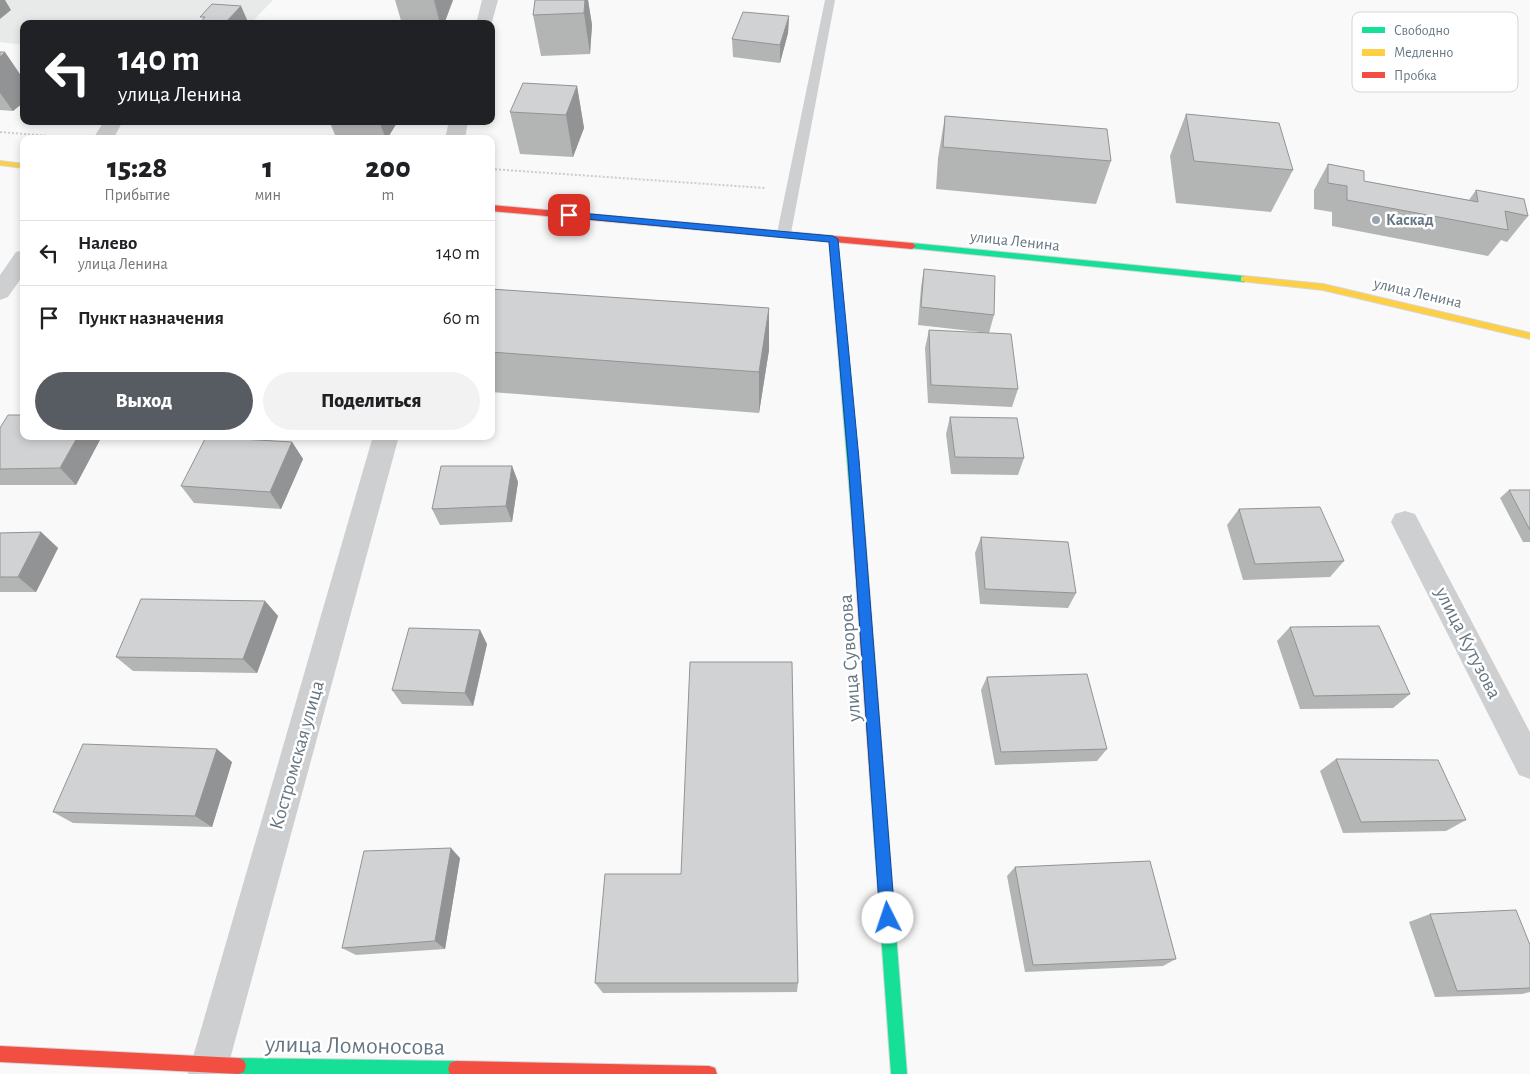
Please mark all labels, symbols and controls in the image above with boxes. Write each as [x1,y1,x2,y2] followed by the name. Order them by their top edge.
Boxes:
[1352,12,1518,92] legend
[1394,24,1450,38] text: Свободно
[35,40,100,105] icon: left
[118,42,200,77] text: 140 m
[1394,46,1453,60] text: Медленно
[1394,69,1437,83] text: Пробка
[118,83,242,105] text: улица Ленина
[107,153,167,183] text: 15:28
[262,153,273,183] text: 1
[365,153,411,183] text: 200
[104,187,170,203] text: Прибытие
[254,187,281,203] text: мин
[382,187,394,203] text: m
[548,194,590,236] pin
[555,201,583,229] icon: arrive
[1386,212,1434,228] place label: Каскад
[1370,214,1382,226] marker: Каскад
[968,228,1061,255] street label: улица Ленина
[78,234,137,253] text: Налево
[35,239,63,267] icon: left
[436,244,480,263] text: 140 m
[78,256,168,272] text: улица Ленина
[1371,275,1464,312] street label: улица Ленина
[35,304,63,332] icon: arrive
[78,309,224,328] text: Пункт назначения
[443,309,480,328] text: 60 m
[35,372,253,430] button: Выход
[263,372,480,430] button: Поделиться
[1431,583,1505,702] street label: улица Кутузова
[836,594,864,723] street label: улица Суворова
[266,678,328,832] street label: Костромская улица
[861,891,913,943] position arrow
[264,1032,445,1060] street label: улица Ломоносова

